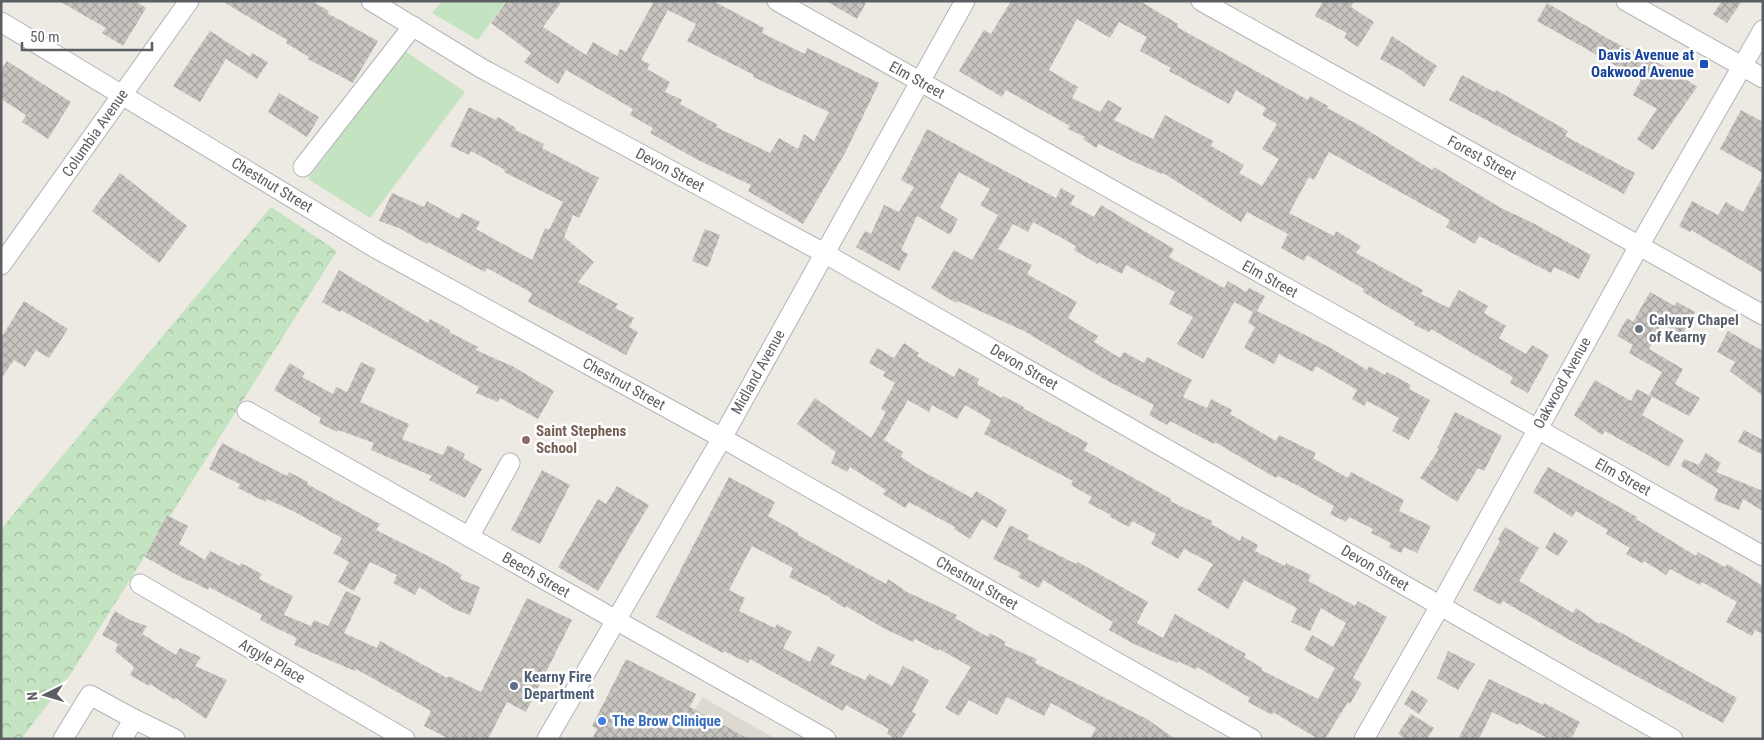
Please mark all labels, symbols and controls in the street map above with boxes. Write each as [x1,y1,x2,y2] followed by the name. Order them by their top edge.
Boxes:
[22,20,152,52] scale bar
[30,28,60,46] text: 50 m
[1591,46,1694,81] place label: Davis Avenue at Oakwood Avenue
[886,57,948,103] street label: Elm Street
[1698,58,1710,70] marker: Davis Avenue at Oakwood Avenue
[58,86,132,180] street label: Columbia Avenue
[1444,132,1520,184] street label: Forest Street
[633,144,707,196] street label: Devon Street
[228,154,316,216] street label: Chestnut Street
[1239,256,1301,302] street label: Elm Street
[1649,311,1739,346] place label: Calvary Chapel of Kearny
[1633,323,1645,335] marker: Calvary Chapel of Kearny
[727,326,789,418] street label: Midland Avenue
[1529,334,1595,432] street label: Oakwood Avenue
[987,340,1061,394] street label: Devon Street
[580,354,668,414] street label: Chestnut Street
[536,422,627,457] place label: Saint Stephens School
[520,434,532,446] marker: Saint Stephens School
[1592,454,1654,500] street label: Elm Street
[1338,541,1412,595] street label: Devon Street
[499,548,573,602] street label: Beech Street
[933,552,1021,614] street label: Chestnut Street
[236,635,308,687] street label: Argyle Place
[524,668,595,703] place label: Kearny Fire Department
[20,670,70,720] north arrow
[508,680,520,692] marker: Kearny Fire Department
[24,691,40,701] text: N
[612,712,721,730] place label: The Brow Clinique
[596,715,608,727] marker: The Brow Clinique

